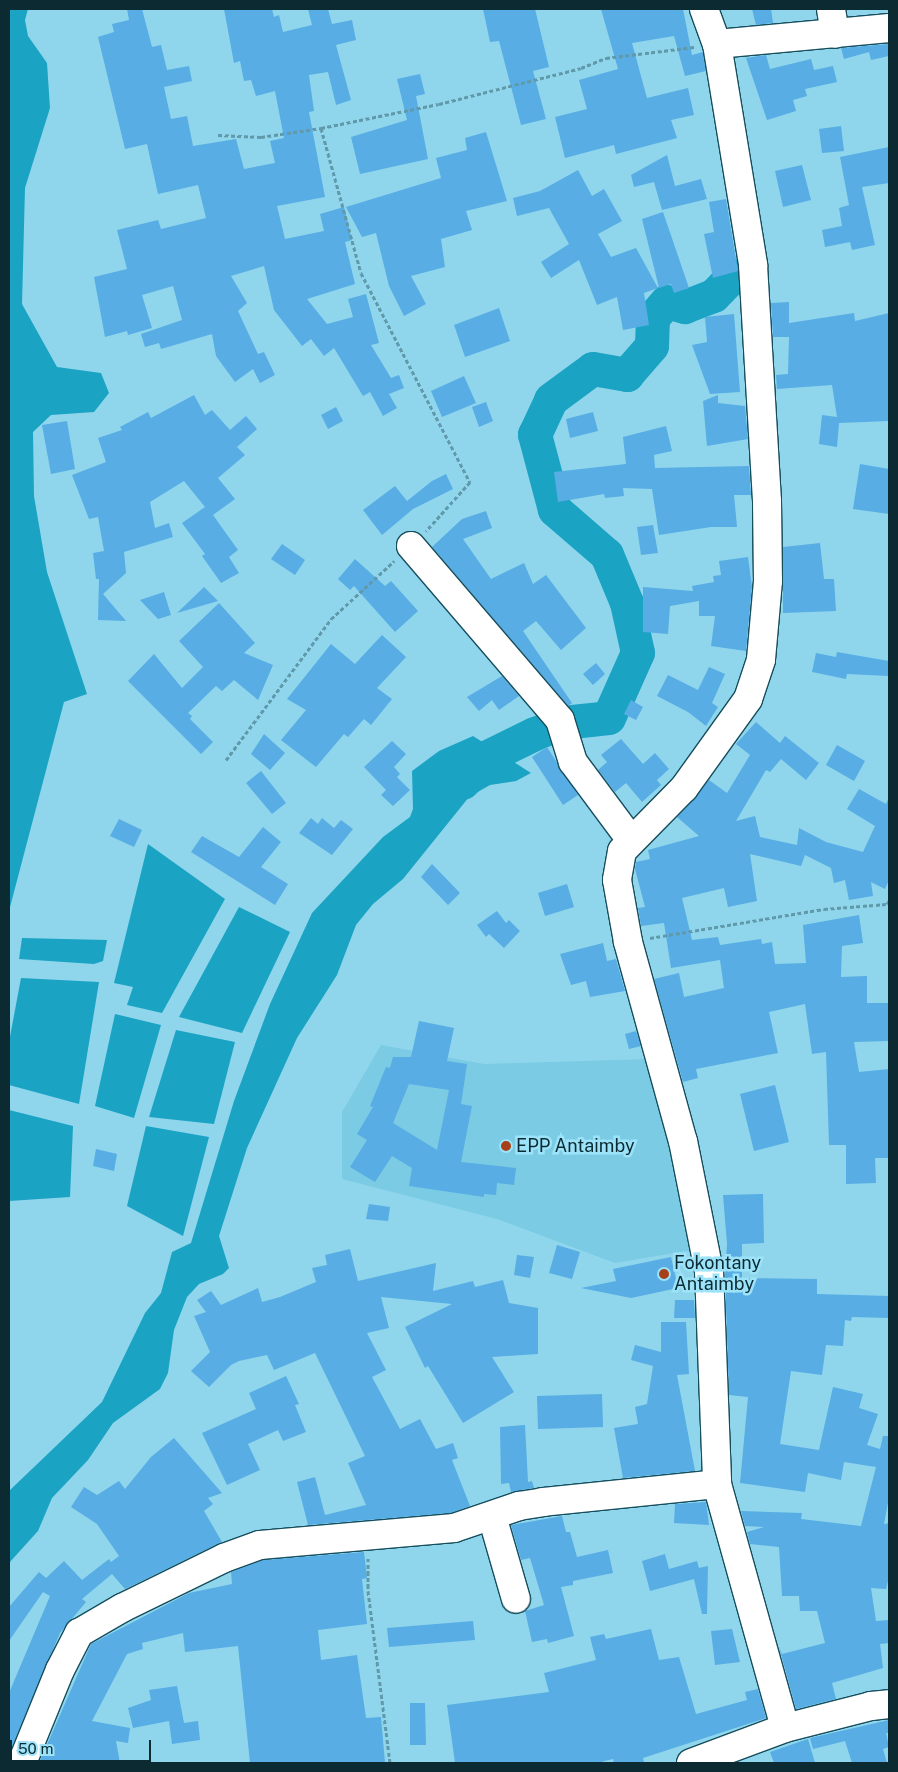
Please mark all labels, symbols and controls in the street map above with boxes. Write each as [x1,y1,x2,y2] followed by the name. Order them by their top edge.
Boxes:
[516,1135,635,1157] place label: EPP Antaimby
[500,1140,512,1152] marker: EPP Antaimby
[674,1253,761,1296] place label: Fokontany Antaimby
[658,1268,670,1280] marker: Fokontany Antaimby
[12,1730,154,1762] scale bar
[18,1740,53,1757] text: 50 m

